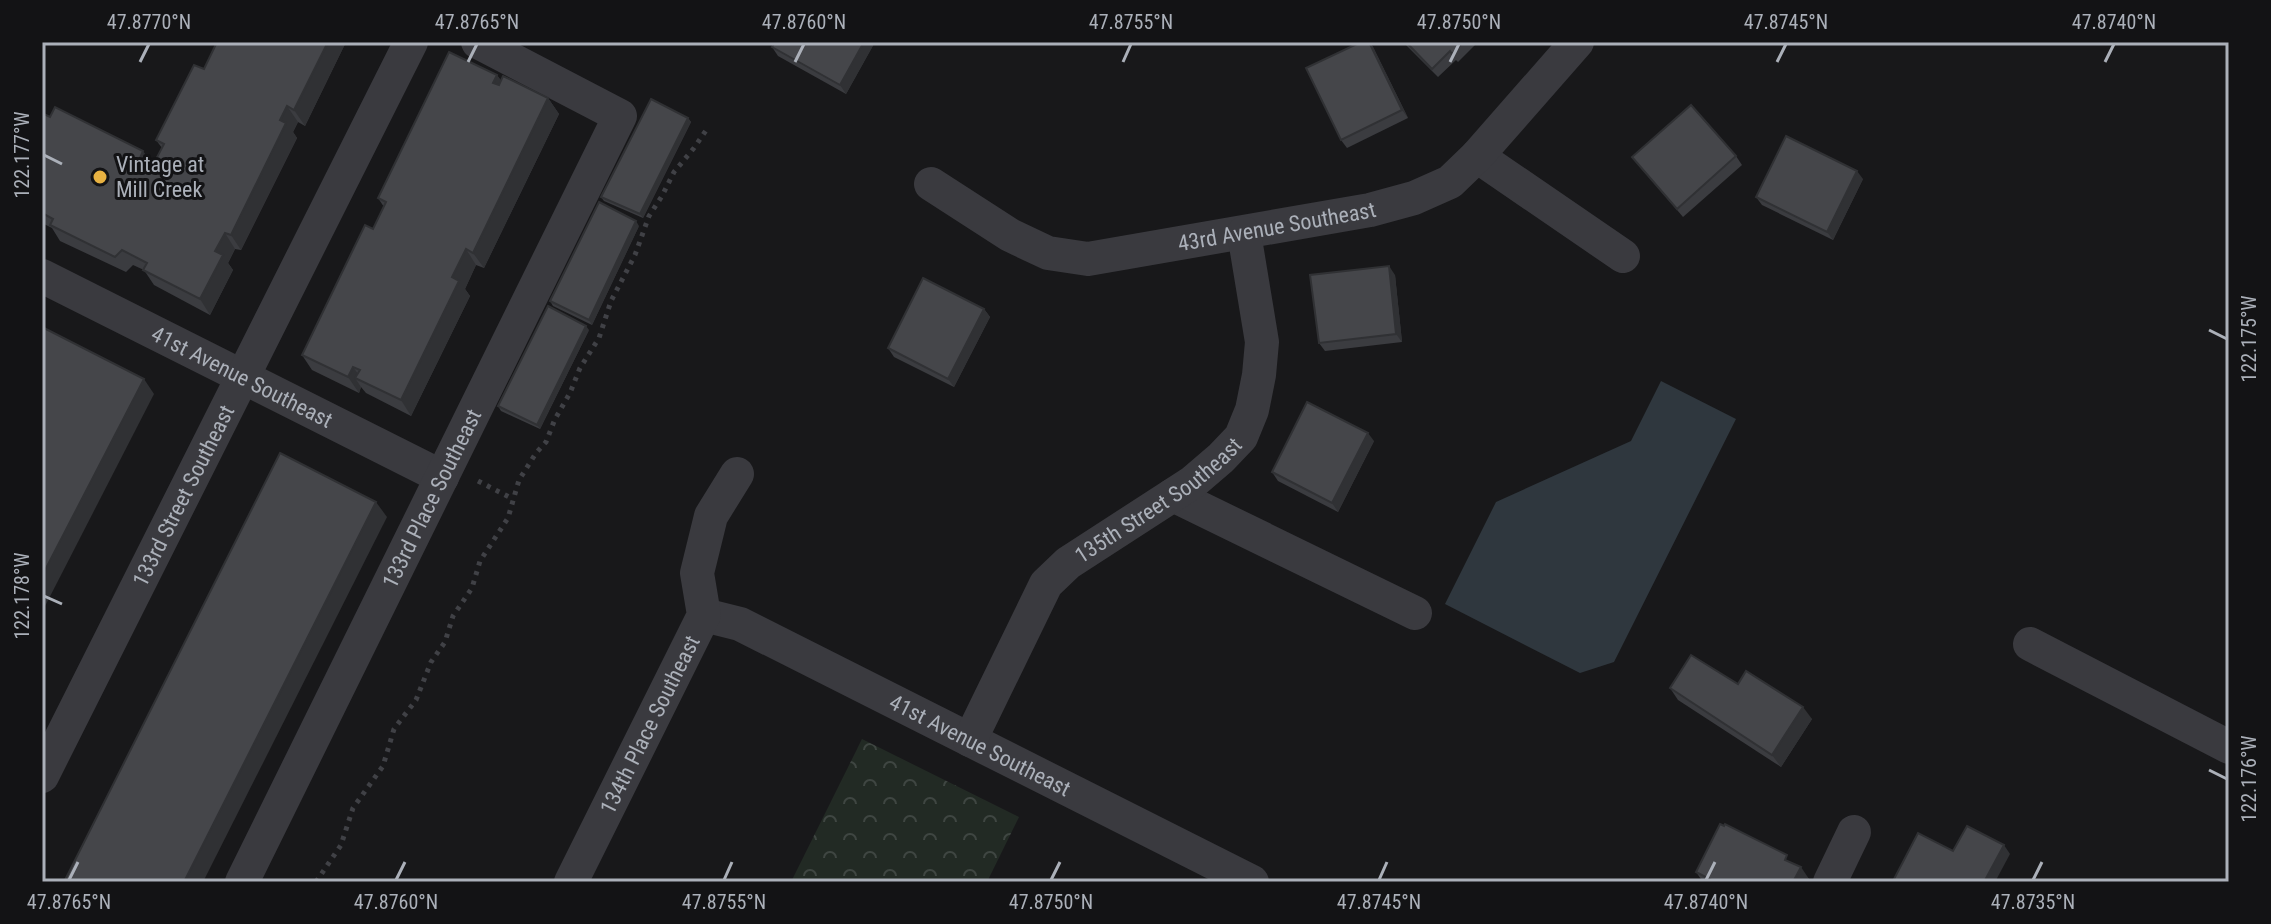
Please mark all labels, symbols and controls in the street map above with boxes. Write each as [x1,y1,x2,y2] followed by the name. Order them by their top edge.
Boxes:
[107,10,191,34] text: 47.8770°N
[435,10,519,34] text: 47.8765°N
[762,10,846,34] text: 47.8760°N
[1089,10,1173,34] text: 47.8755°N
[1417,10,1501,34] text: 47.8750°N
[1744,10,1828,34] text: 47.8745°N
[2072,10,2156,34] text: 47.8740°N
[10,111,34,199] text: 122.177°W
[116,152,204,202] place label: Vintage at Mill Creek
[91,168,109,186] marker: Vintage at Mill Creek
[1176,197,1379,256] street label: 43rd Avenue Southeast
[2237,295,2261,383] text: 122.175°W
[147,321,337,433] street label: 41st Avenue Southeast
[127,401,239,590] street label: 133rd Street Southeast
[377,405,486,592] street label: 133rd Place Southeast
[1070,432,1246,568] street label: 135th Street Southeast
[10,552,34,640] text: 122.178°W
[595,631,704,818] street label: 134th Place Southeast
[885,689,1075,801] street label: 41st Avenue Southeast
[2237,735,2261,823] text: 122.176°W
[27,890,111,914] text: 47.8765°N
[354,890,438,914] text: 47.8760°N
[682,890,766,914] text: 47.8755°N
[1009,890,1093,914] text: 47.8750°N
[1337,890,1421,914] text: 47.8745°N
[1664,890,1748,914] text: 47.8740°N
[1991,890,2075,914] text: 47.8735°N

